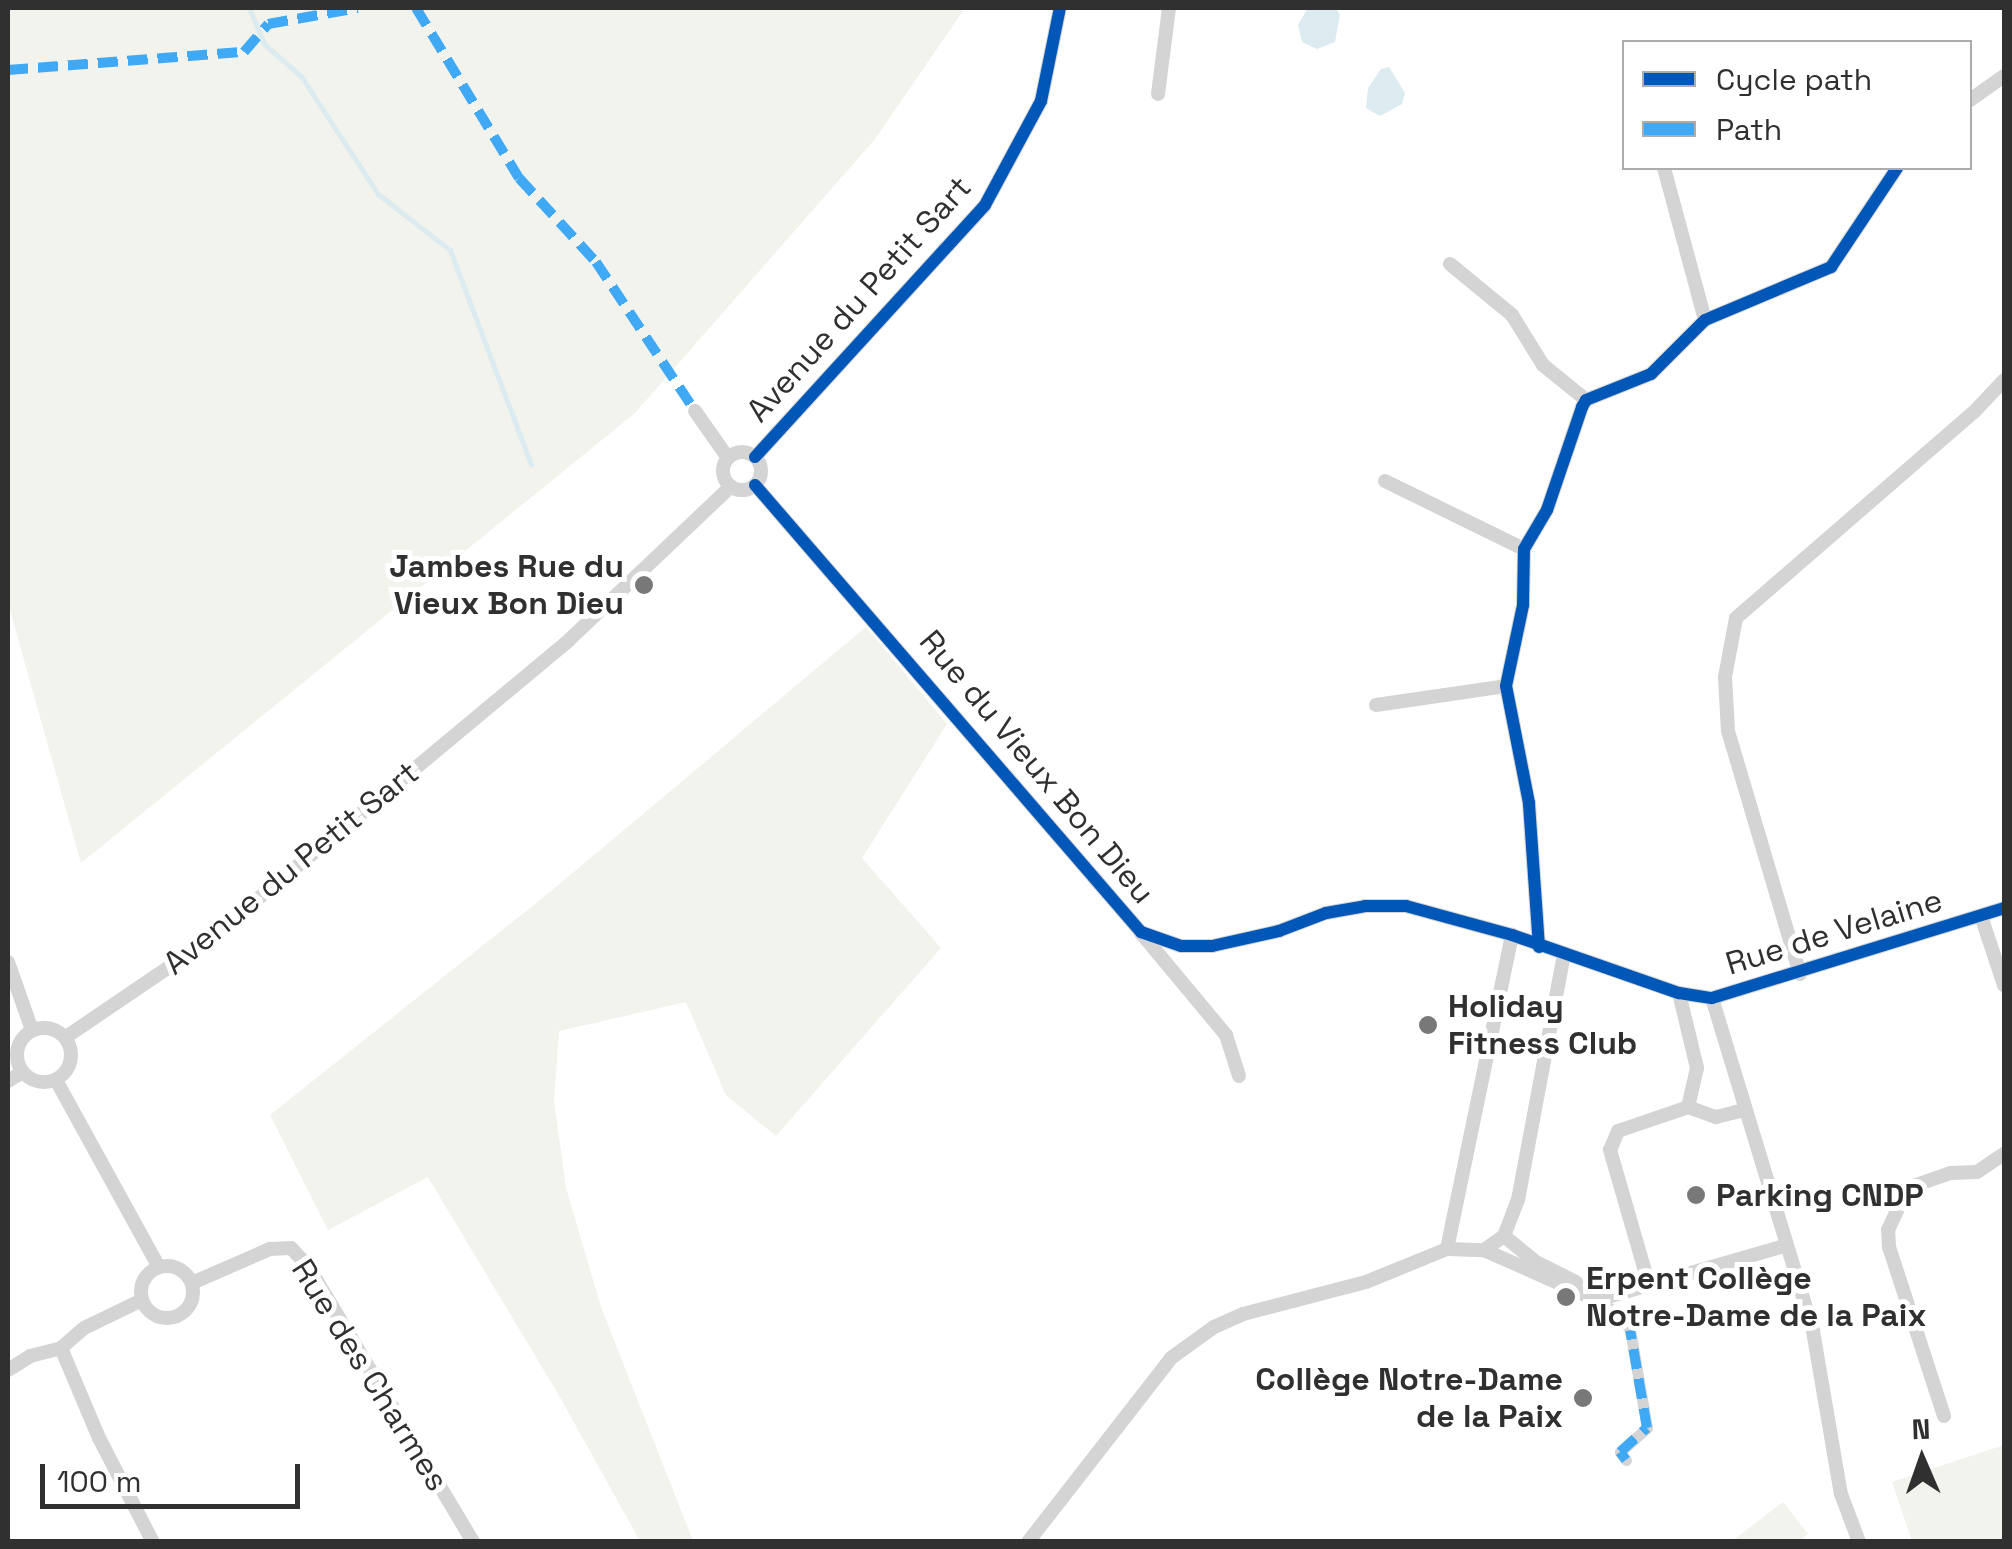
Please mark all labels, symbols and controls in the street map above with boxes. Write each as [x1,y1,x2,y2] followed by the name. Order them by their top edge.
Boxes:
[1622,40,1972,170] legend
[1716,60,1872,99] text: Cycle path
[1716,110,1782,149] text: Path
[739,168,979,430] street label: Avenue du Petit Sart
[389,548,624,623] place label: Jambes Rue du Vieux Bon Dieu
[633,574,655,596] marker: Jambes Rue du Vieux Bon Dieu
[911,622,1163,912] street label: Rue du Vieux Bon Dieu
[156,753,426,983] street label: Avenue du Petit Sart
[1721,881,1947,983] street label: Rue de Velaine
[1448,988,1637,1063] place label: Holiday Fitness Club
[1417,1014,1439,1036] marker: Holiday Fitness Club
[1716,1176,1924,1214] place label: Parking CNDP
[1685,1184,1707,1206] marker: Parking CNDP
[283,1252,457,1498] street label: Rue des Charmes
[1586,1260,1926,1335] place label: Erpent Collège Notre-Dame de la Paix
[1555,1286,1577,1308] marker: Erpent Collège Notre-Dame de la Paix
[1255,1361,1563,1436] place label: Collège Notre-Dame de la Paix
[1572,1387,1594,1409] marker: Collège Notre-Dame de la Paix
[1872,1409,1972,1509] north arrow
[1911,1411,1931,1447] text: N
[45,1444,305,1506] scale bar
[57,1462,142,1501] text: 100 m

